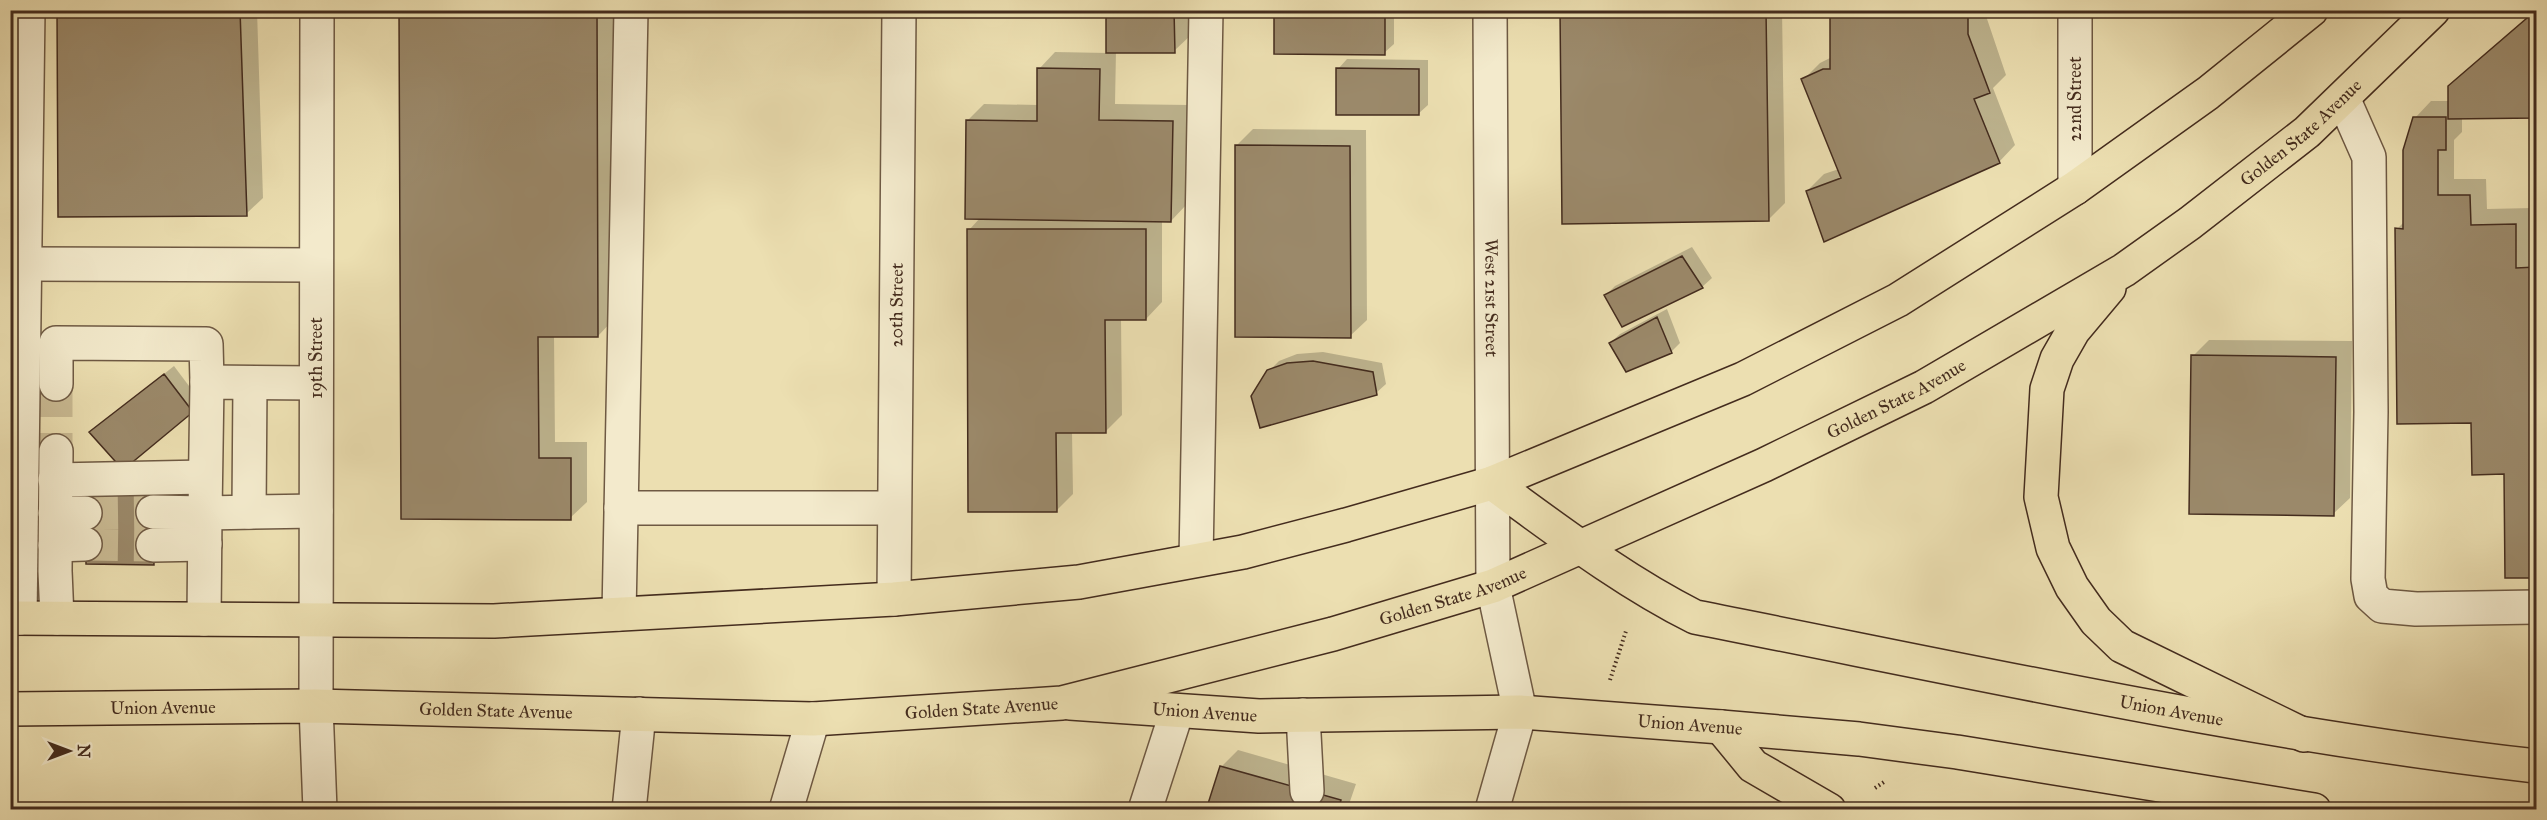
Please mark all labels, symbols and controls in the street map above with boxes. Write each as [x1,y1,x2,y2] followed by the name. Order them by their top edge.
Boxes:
[2064,56,2086,142] street label: 22nd Street
[2236,74,2366,191] street label: Golden State Avenue
[1480,239,1503,358] street label: West 21st Street
[885,262,908,347] street label: 20th Street
[305,317,327,399] street label: 19th Street
[1823,354,1970,444] street label: Golden State Avenue
[1377,562,1530,630] street label: Golden State Avenue
[2118,690,2225,731] street label: Union Avenue
[904,692,1059,724] street label: Golden State Avenue
[110,696,216,719] street label: Union Avenue
[419,698,573,724] street label: Golden State Avenue
[1151,698,1258,727] street label: Union Avenue
[1637,710,1744,740] street label: Union Avenue
[39,721,99,781] north arrow
[74,744,93,758] text: N

